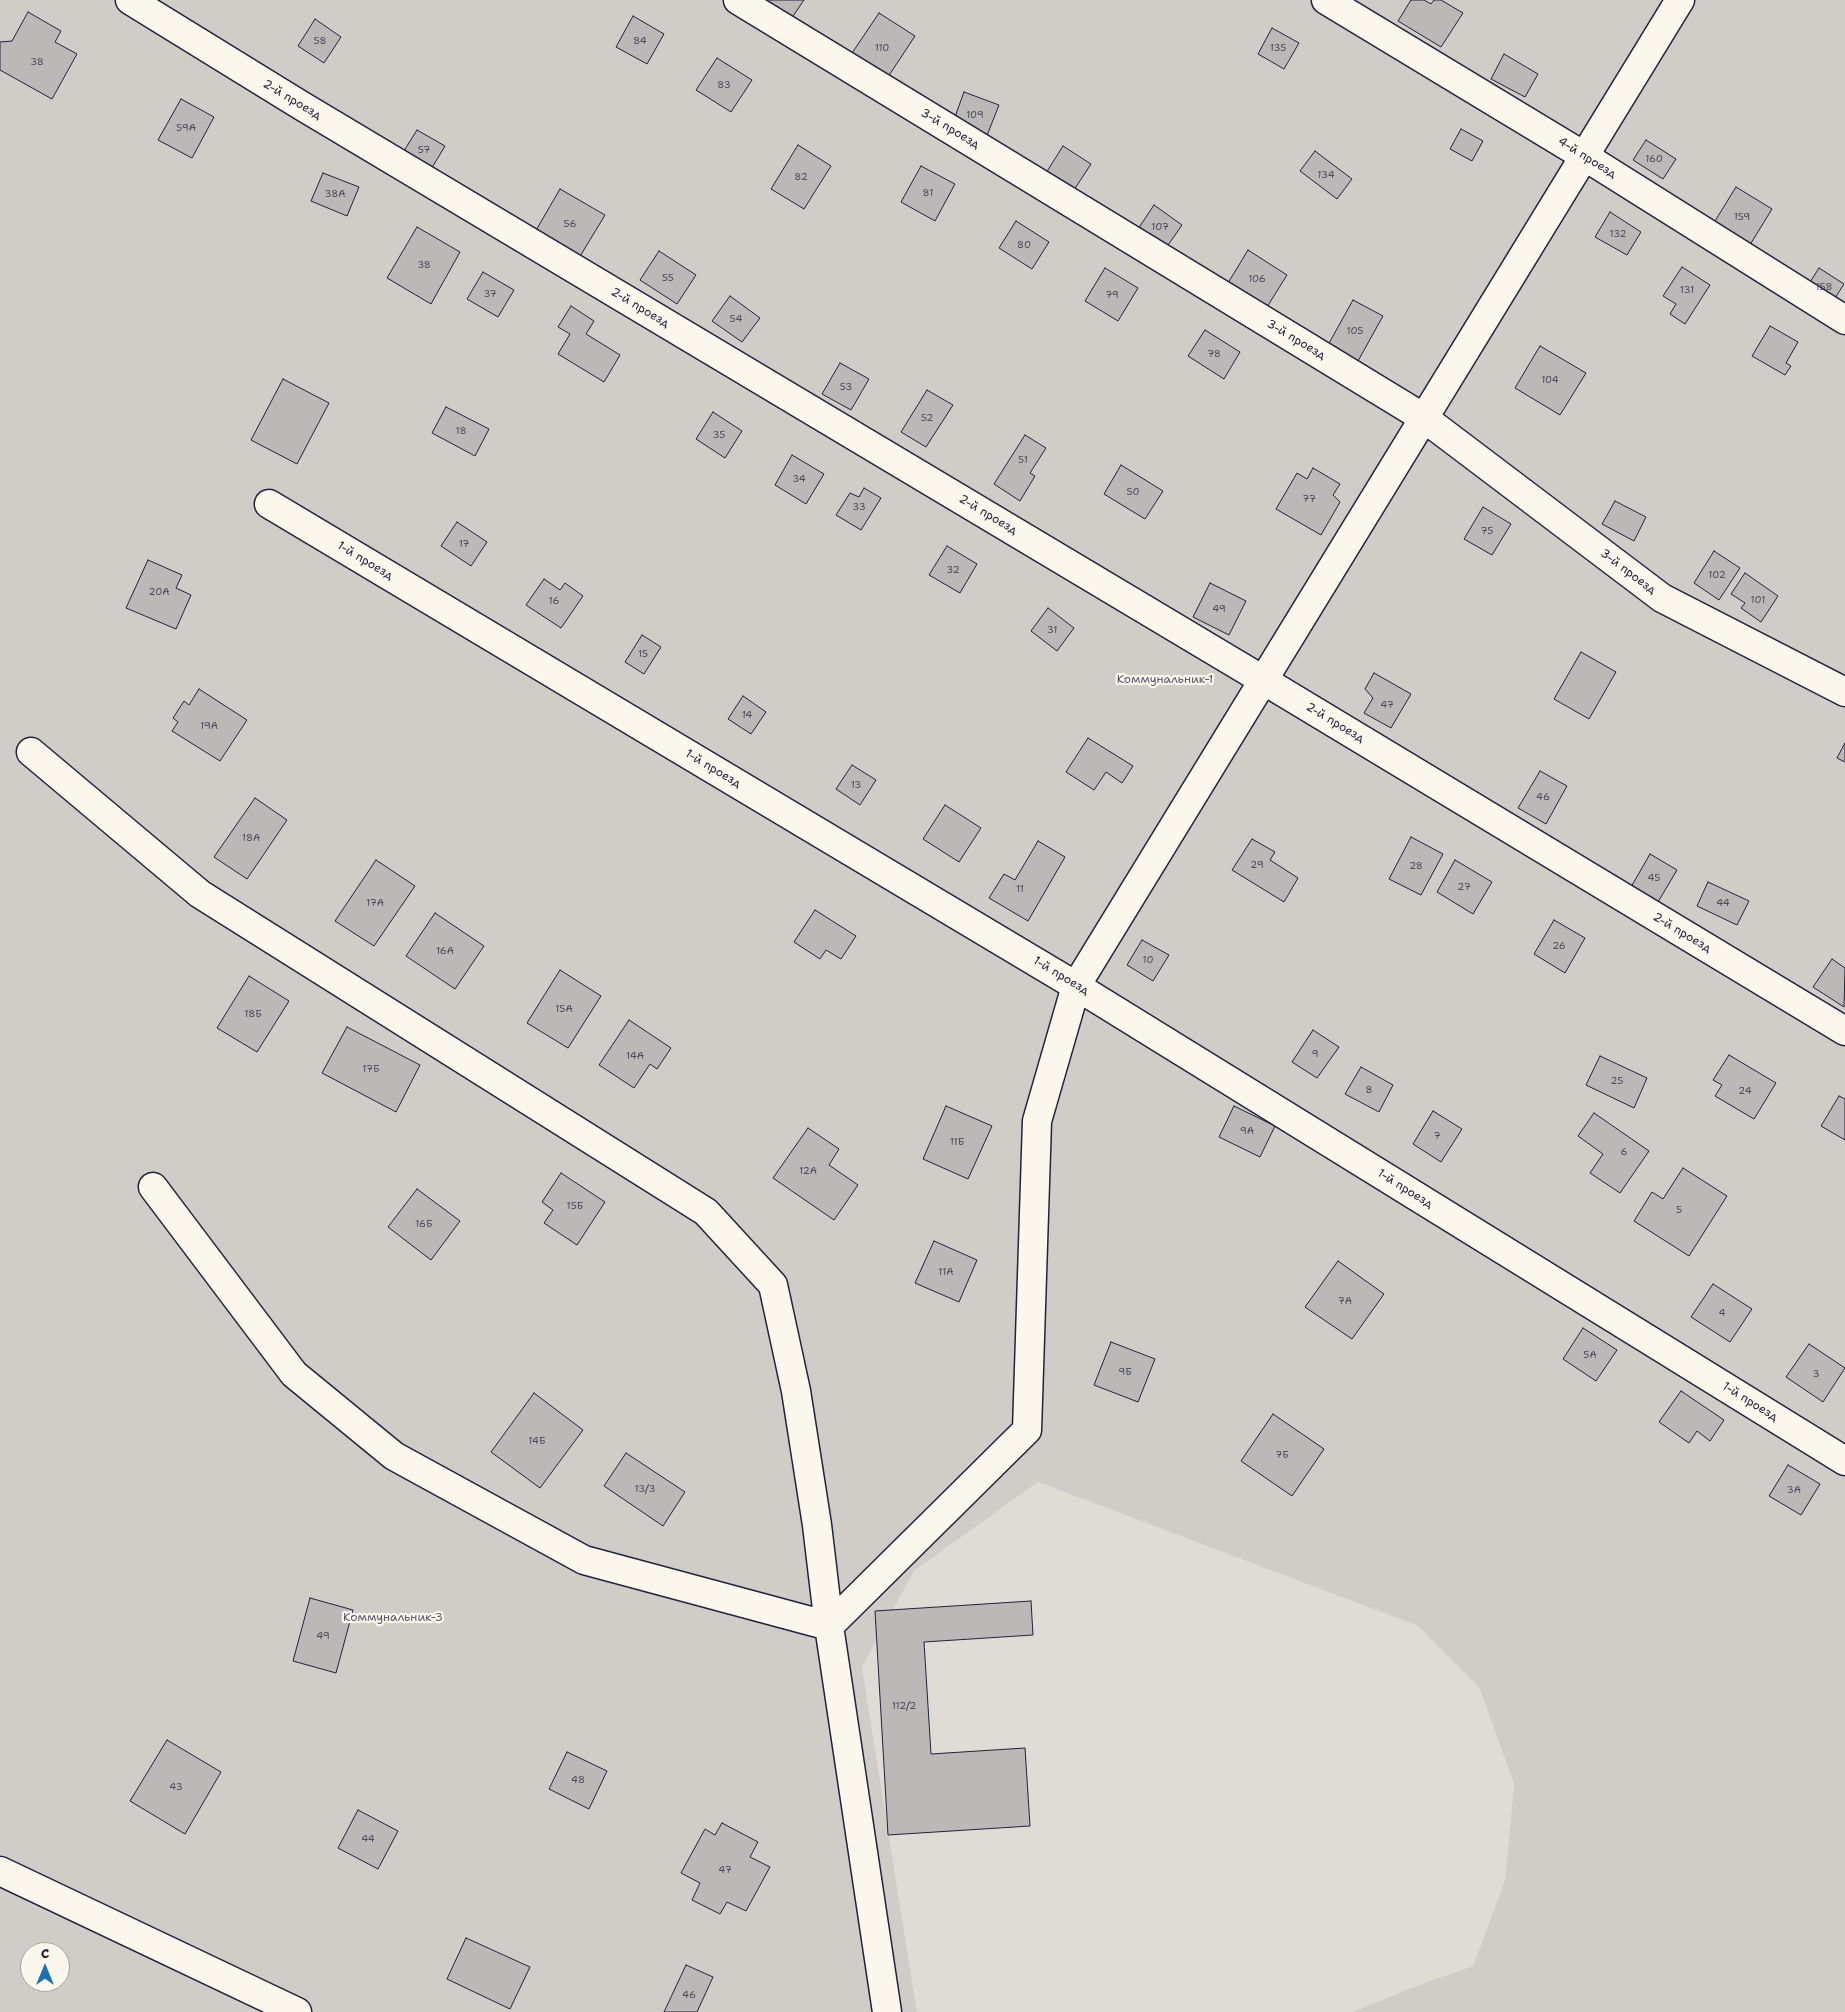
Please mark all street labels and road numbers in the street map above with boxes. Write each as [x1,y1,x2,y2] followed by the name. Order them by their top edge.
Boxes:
[260,77,324,123] street label: 2-й проезд
[918,106,982,152] street label: 3-й проезд
[1555,134,1619,182] street label: 4-й проезд
[608,285,672,331] street label: 2-й проезд
[1264,317,1328,363] street label: 3-й проезд
[956,492,1020,538] street label: 2-й проезд
[334,539,396,583] street label: 1-й проезд
[1597,546,1659,598] street label: 3-й проезд
[1303,700,1367,746] street label: 2-й проезд
[682,747,744,791] street label: 1-й проезд
[1650,910,1714,956] street label: 2-й проезд
[1030,954,1092,998] street label: 1-й проезд
[1375,1166,1435,1212] street label: 1-й проезд
[1720,1379,1780,1425] street label: 1-й проезд

